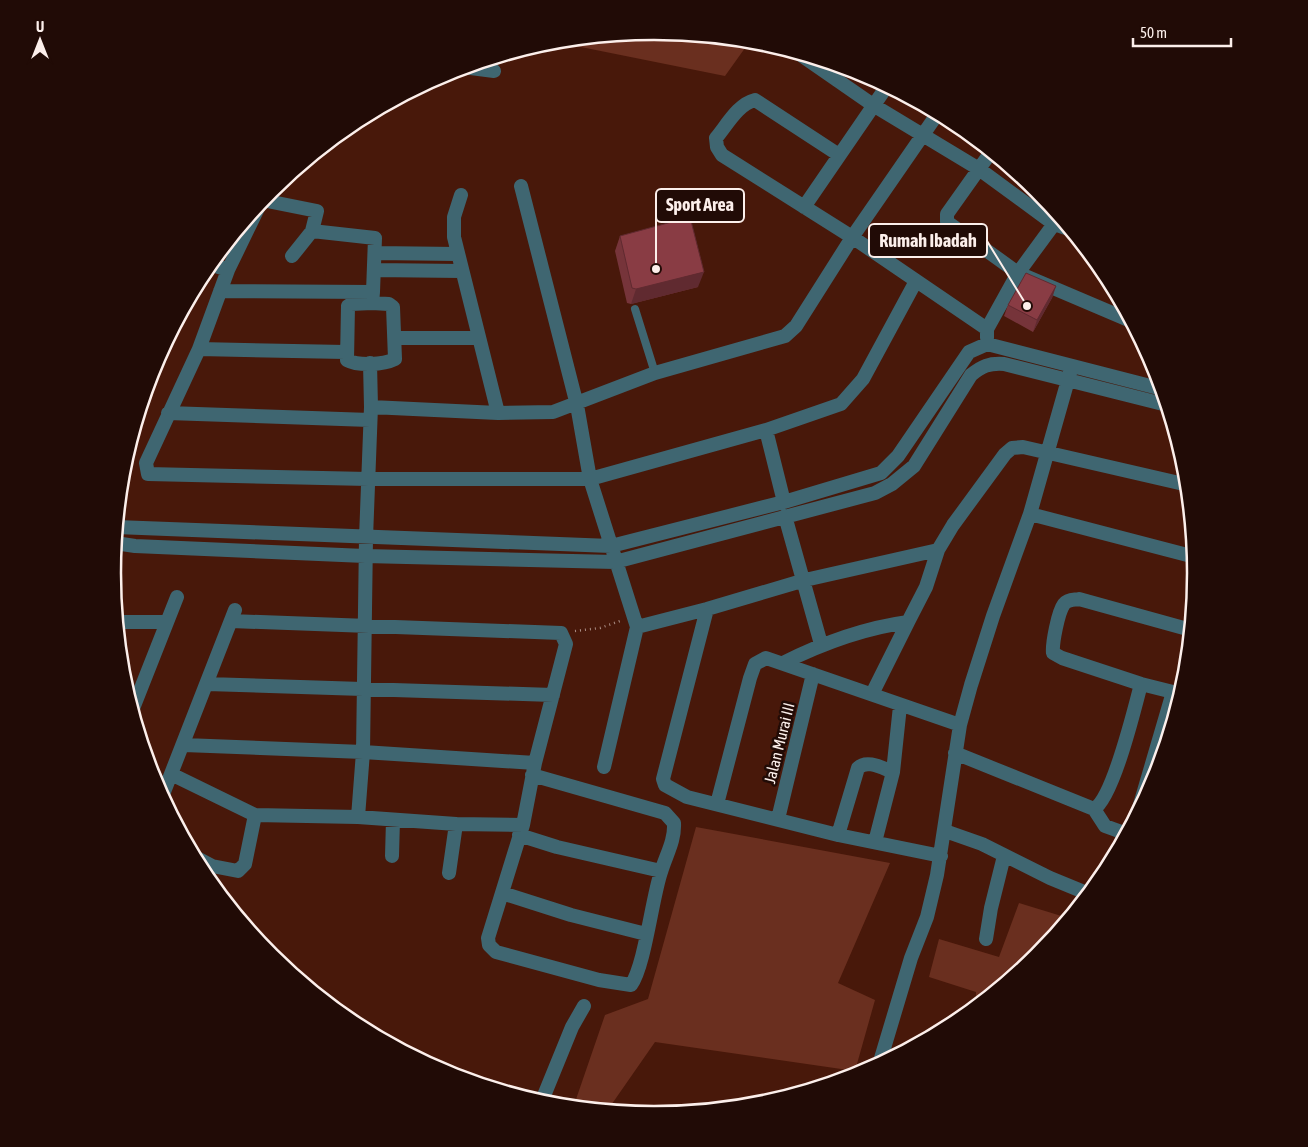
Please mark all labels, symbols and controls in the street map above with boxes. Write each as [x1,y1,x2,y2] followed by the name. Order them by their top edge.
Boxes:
[15,15,65,65] north arrow
[1133,15,1230,47] scale bar
[36,19,44,35] text: U
[1140,24,1167,41] text: 50 m
[656,189,744,222] callout: Sport Area
[666,194,734,215] text: Sport Area
[869,224,987,257] callout: Rumah Ibadah
[879,230,977,251] text: Rumah Ibadah
[760,701,798,785] street label: Jalan Murai III

